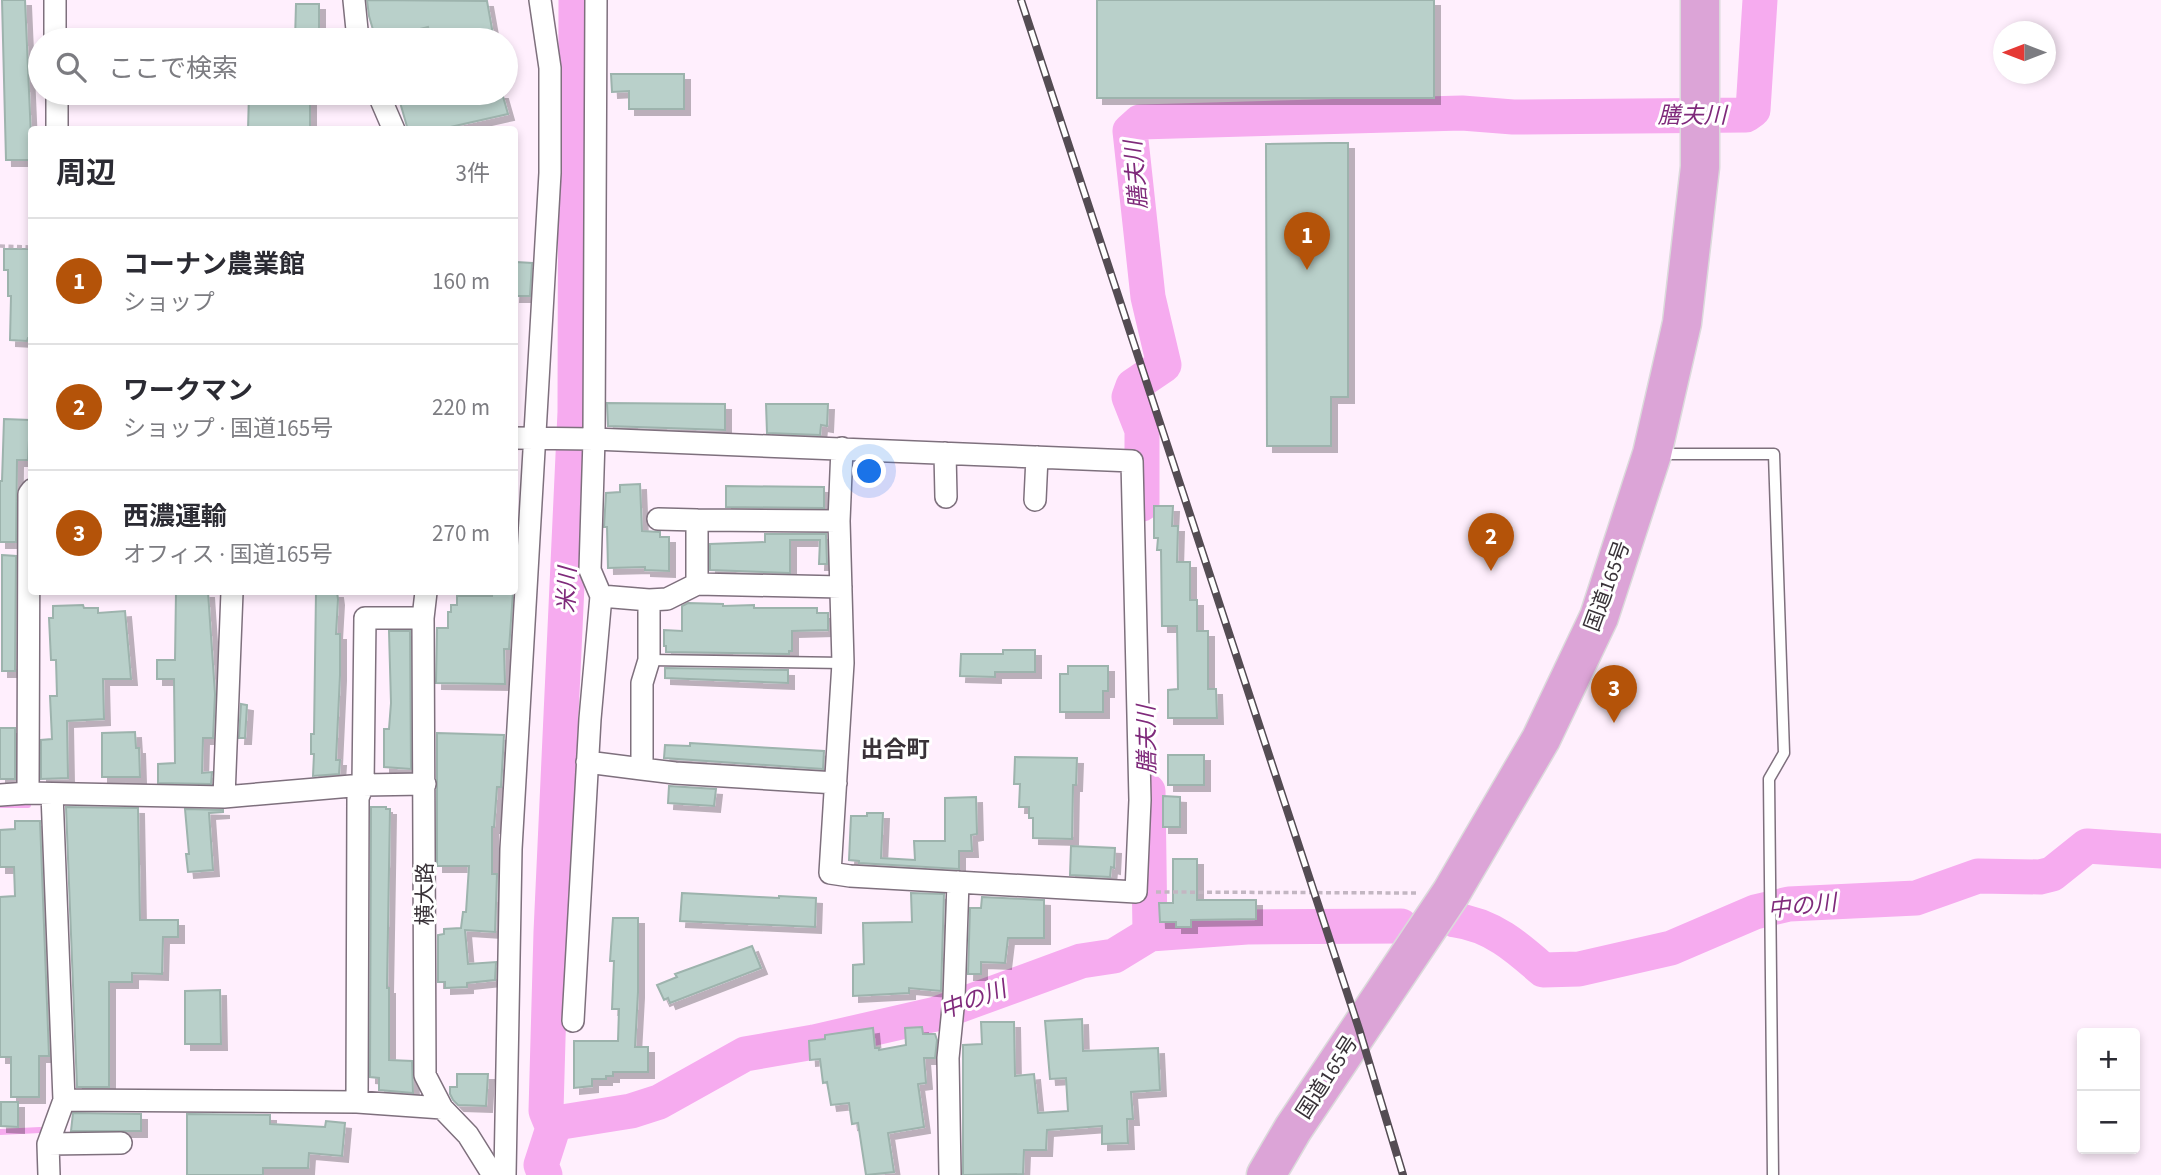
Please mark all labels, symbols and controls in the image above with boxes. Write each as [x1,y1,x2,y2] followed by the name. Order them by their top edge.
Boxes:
[1993,21,2056,84] north arrow
[28,28,518,105] search box
[52,48,90,86] icon: search
[108,50,238,87] text: ここで検索
[1658,99,1730,132] water label: 膳夫川
[1116,136,1155,211] water label: 膳夫川
[56,152,116,195] text: 周辺
[456,157,490,190] text: 3件
[1284,212,1330,270] pin: 1
[123,246,305,283] text: コーナン農業館
[73,265,85,298] text: 1
[432,265,490,298] text: 160 m
[123,286,215,319] text: ショップ
[123,372,253,409] text: ワークマン
[73,391,85,424] text: 2
[432,391,490,424] text: 220 m
[123,412,333,445] text: ショップ · 国道165号
[852,454,886,488] your location
[123,498,227,535] text: 西濃運輸
[1468,513,1514,571] pin: 2
[73,517,85,550] text: 3
[432,517,490,550] text: 270 m
[1577,537,1637,635] street label: 国道165号
[123,538,333,571] text: オフィス · 国道165号
[550,563,584,614] water label: 米川
[1591,665,1637,723] pin: 3
[1130,702,1164,775] water label: 膳夫川
[861,733,930,766] district label: 出合町
[410,863,440,926] street label: 横大路
[1766,886,1841,926] water label: 中の川
[935,972,1014,1027] water label: 中の川
[2077,1028,2140,1154] map controls
[2077,1028,2140,1091] button: +
[1289,1029,1365,1125] street label: 国道165号
[2077,1091,2140,1154] button: −

